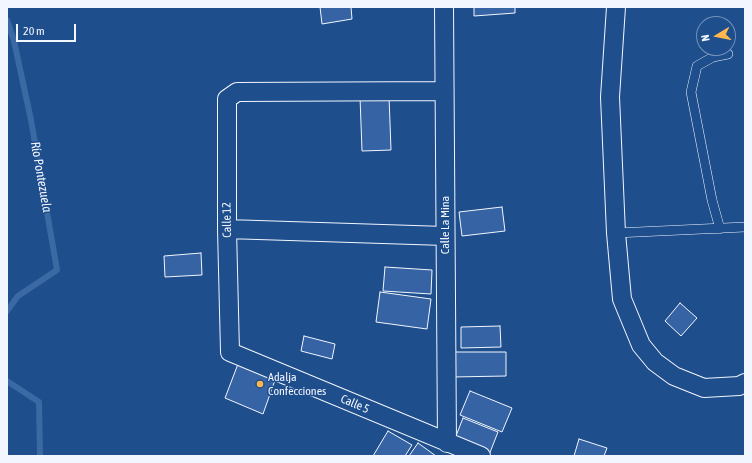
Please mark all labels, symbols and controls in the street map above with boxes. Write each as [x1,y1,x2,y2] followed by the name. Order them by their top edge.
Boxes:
[18,16,78,42] scale bar
[696,16,736,56] north arrow
[23,24,45,38] text: 20 m
[699,34,712,42] text: N
[27,140,55,214] water label: Río Pontezuela
[438,196,452,254] street label: Calle La Mina
[219,202,235,238] street label: Calle 12
[268,370,326,398] place label: Adalja Confecciones
[255,379,265,389] marker: Adalja Confecciones
[338,392,372,416] street label: Calle 5

